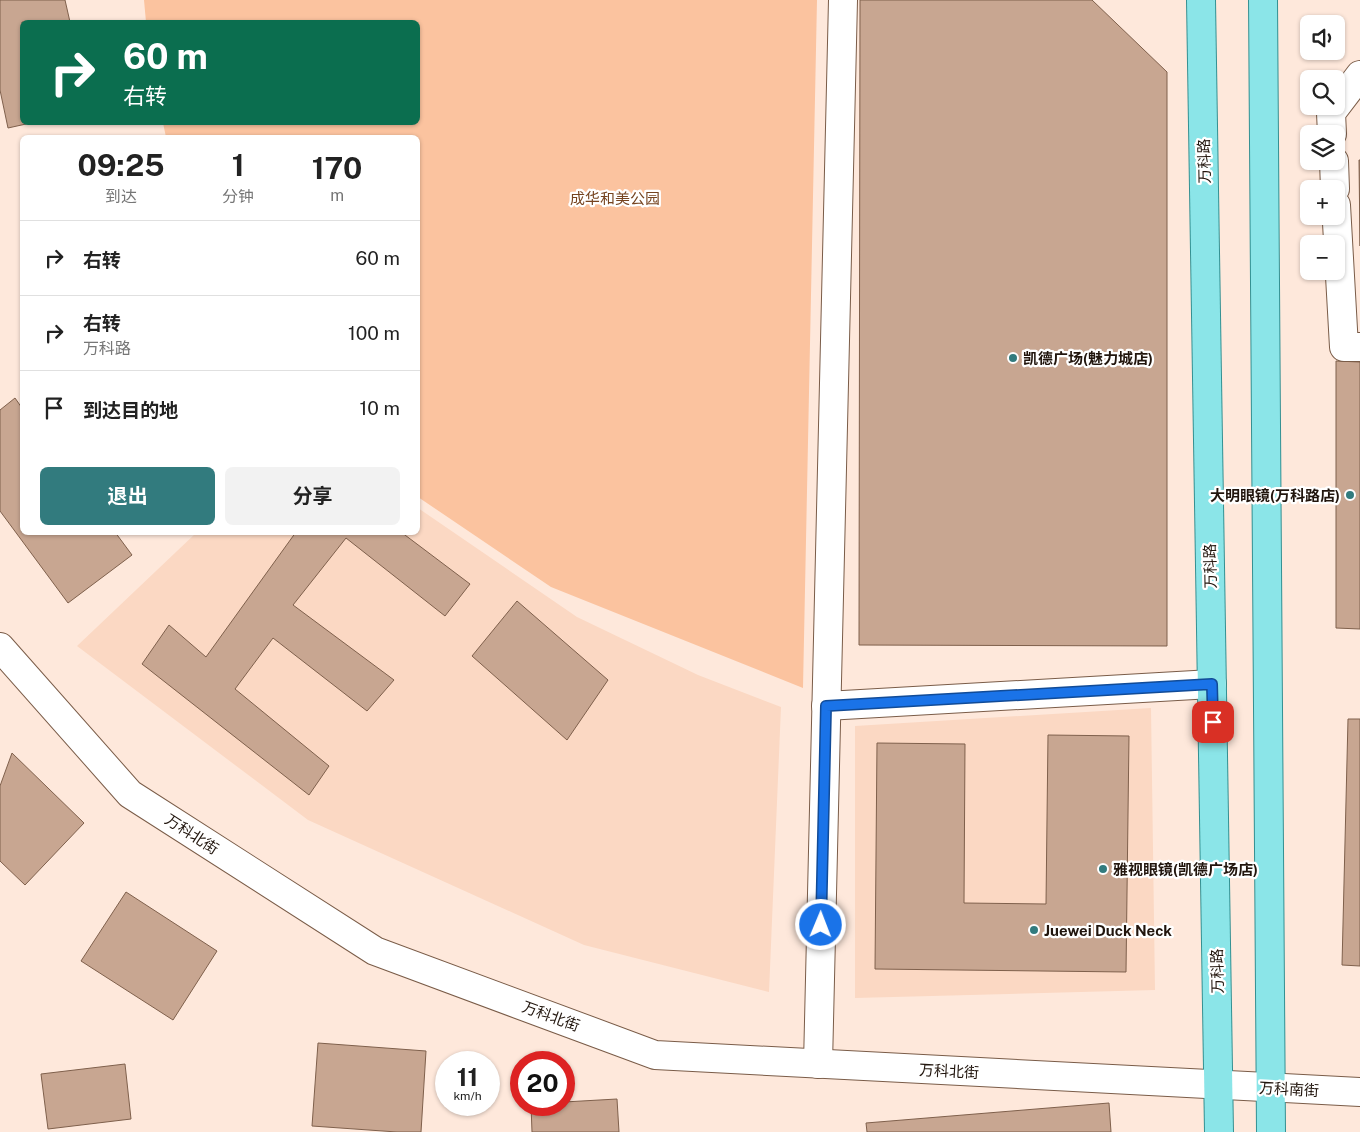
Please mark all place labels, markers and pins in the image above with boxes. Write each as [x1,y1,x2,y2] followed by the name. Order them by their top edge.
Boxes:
[1023,350,1153,367] place label: 凯德广场(魅力城店)
[1007,352,1019,364] marker: 凯德广场(魅力城店)
[1210,487,1340,504] place label: 大明眼镜(万科路店)
[1344,489,1356,501] marker: 大明眼镜(万科路店)
[1192,701,1234,743] pin
[1113,861,1258,878] place label: 雅视眼镜(凯德广场店)
[1097,863,1109,875] marker: 雅视眼镜(凯德广场店)
[1044,922,1172,939] place label: Juewei Duck Neck
[1028,924,1040,936] marker: Juewei Duck Neck

